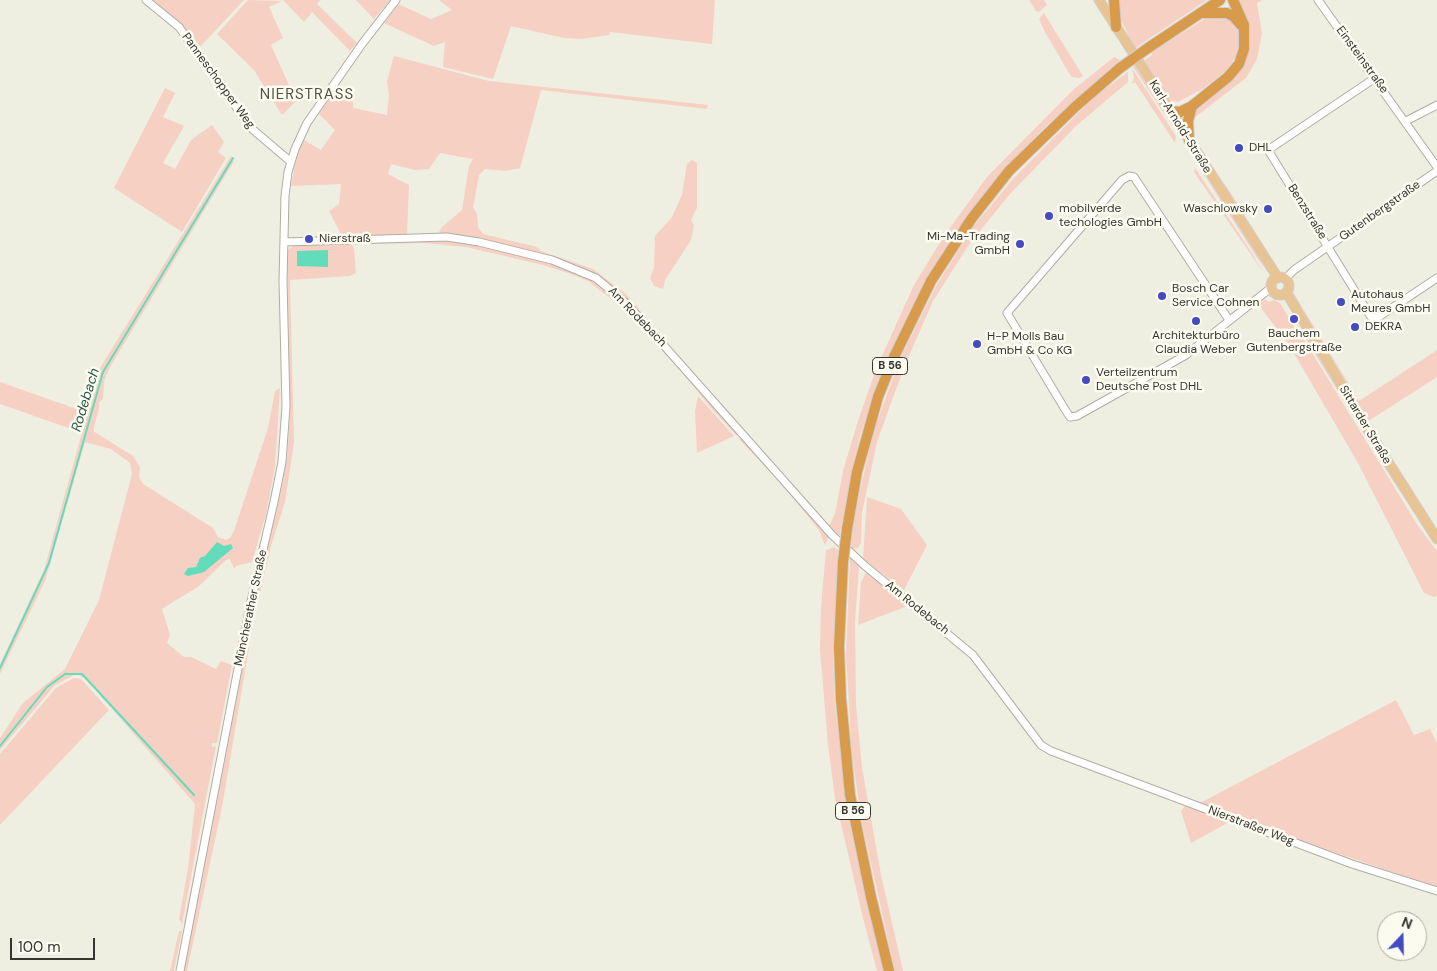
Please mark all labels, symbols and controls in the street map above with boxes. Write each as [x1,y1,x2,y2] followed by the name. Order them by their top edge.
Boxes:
[1333,24,1391,96] street label: Einsteinstraße
[178,30,258,132] street label: Panneschopper Weg
[1146,78,1214,176] street label: Karl-Arnold-Straße
[259,86,355,104] district label: NIERSTRASS
[1249,141,1272,155] place label: DHL
[1233,142,1245,154] marker: DHL
[1337,178,1423,244] street label: Gutenbergstraße
[1284,182,1330,242] street label: Benzstraße
[1059,202,1162,230] place label: mobilverde techologies GmbH
[1183,202,1258,216] place label: Waschlowsky
[1262,203,1274,215] marker: Waschlowsky
[1043,210,1055,222] marker: mobilverde techologies GmbH
[927,230,1010,258] place label: Mi-Ma-Trading GmbH
[319,232,371,246] place label: Nierstraß
[303,233,315,245] marker: Nierstraß
[1014,238,1026,250] marker: Mi-Ma-Trading GmbH
[1172,282,1260,310] place label: Bosch Car Service Cohnen
[605,284,669,350] street label: Am Rodebach
[1351,288,1430,316] place label: Autohaus Meures GmbH
[1156,290,1168,302] marker: Bosch Car Service Cohnen
[1335,296,1347,308] marker: Autohaus Meures GmbH
[1288,313,1300,325] marker: Bauchem Gutenbergstraße
[1190,315,1202,327] marker: Architekturbüro Claudia Weber
[1365,320,1402,334] place label: DEKRA
[1349,321,1361,333] marker: DEKRA
[1246,327,1342,355] place label: Bauchem Gutenbergstraße
[1152,329,1240,357] place label: Architekturbüro Claudia Weber
[987,330,1072,358] place label: H-P Molls Bau GmbH & Co KG
[971,338,983,350] marker: H-P Molls Bau GmbH & Co KG
[872,358,908,374] road number: B 56
[68,366,104,434] water label: Rodebach
[1096,366,1203,394] place label: Verteilzentrum Deutsche Post DHL
[1080,374,1092,386] marker: Verteilzentrum Deutsche Post DHL
[1336,383,1394,467] street label: Sittarder Straße
[232,549,270,667] street label: Müncherather Straße
[882,578,952,638] street label: Am Rodebach
[836,802,870,819] road number: B 56
[1206,803,1296,849] street label: Nierstraßer Weg
[1377,911,1427,961] north arrow
[1399,913,1415,933] text: N
[12,928,98,960] scale bar
[18,937,61,957] text: 100 m

